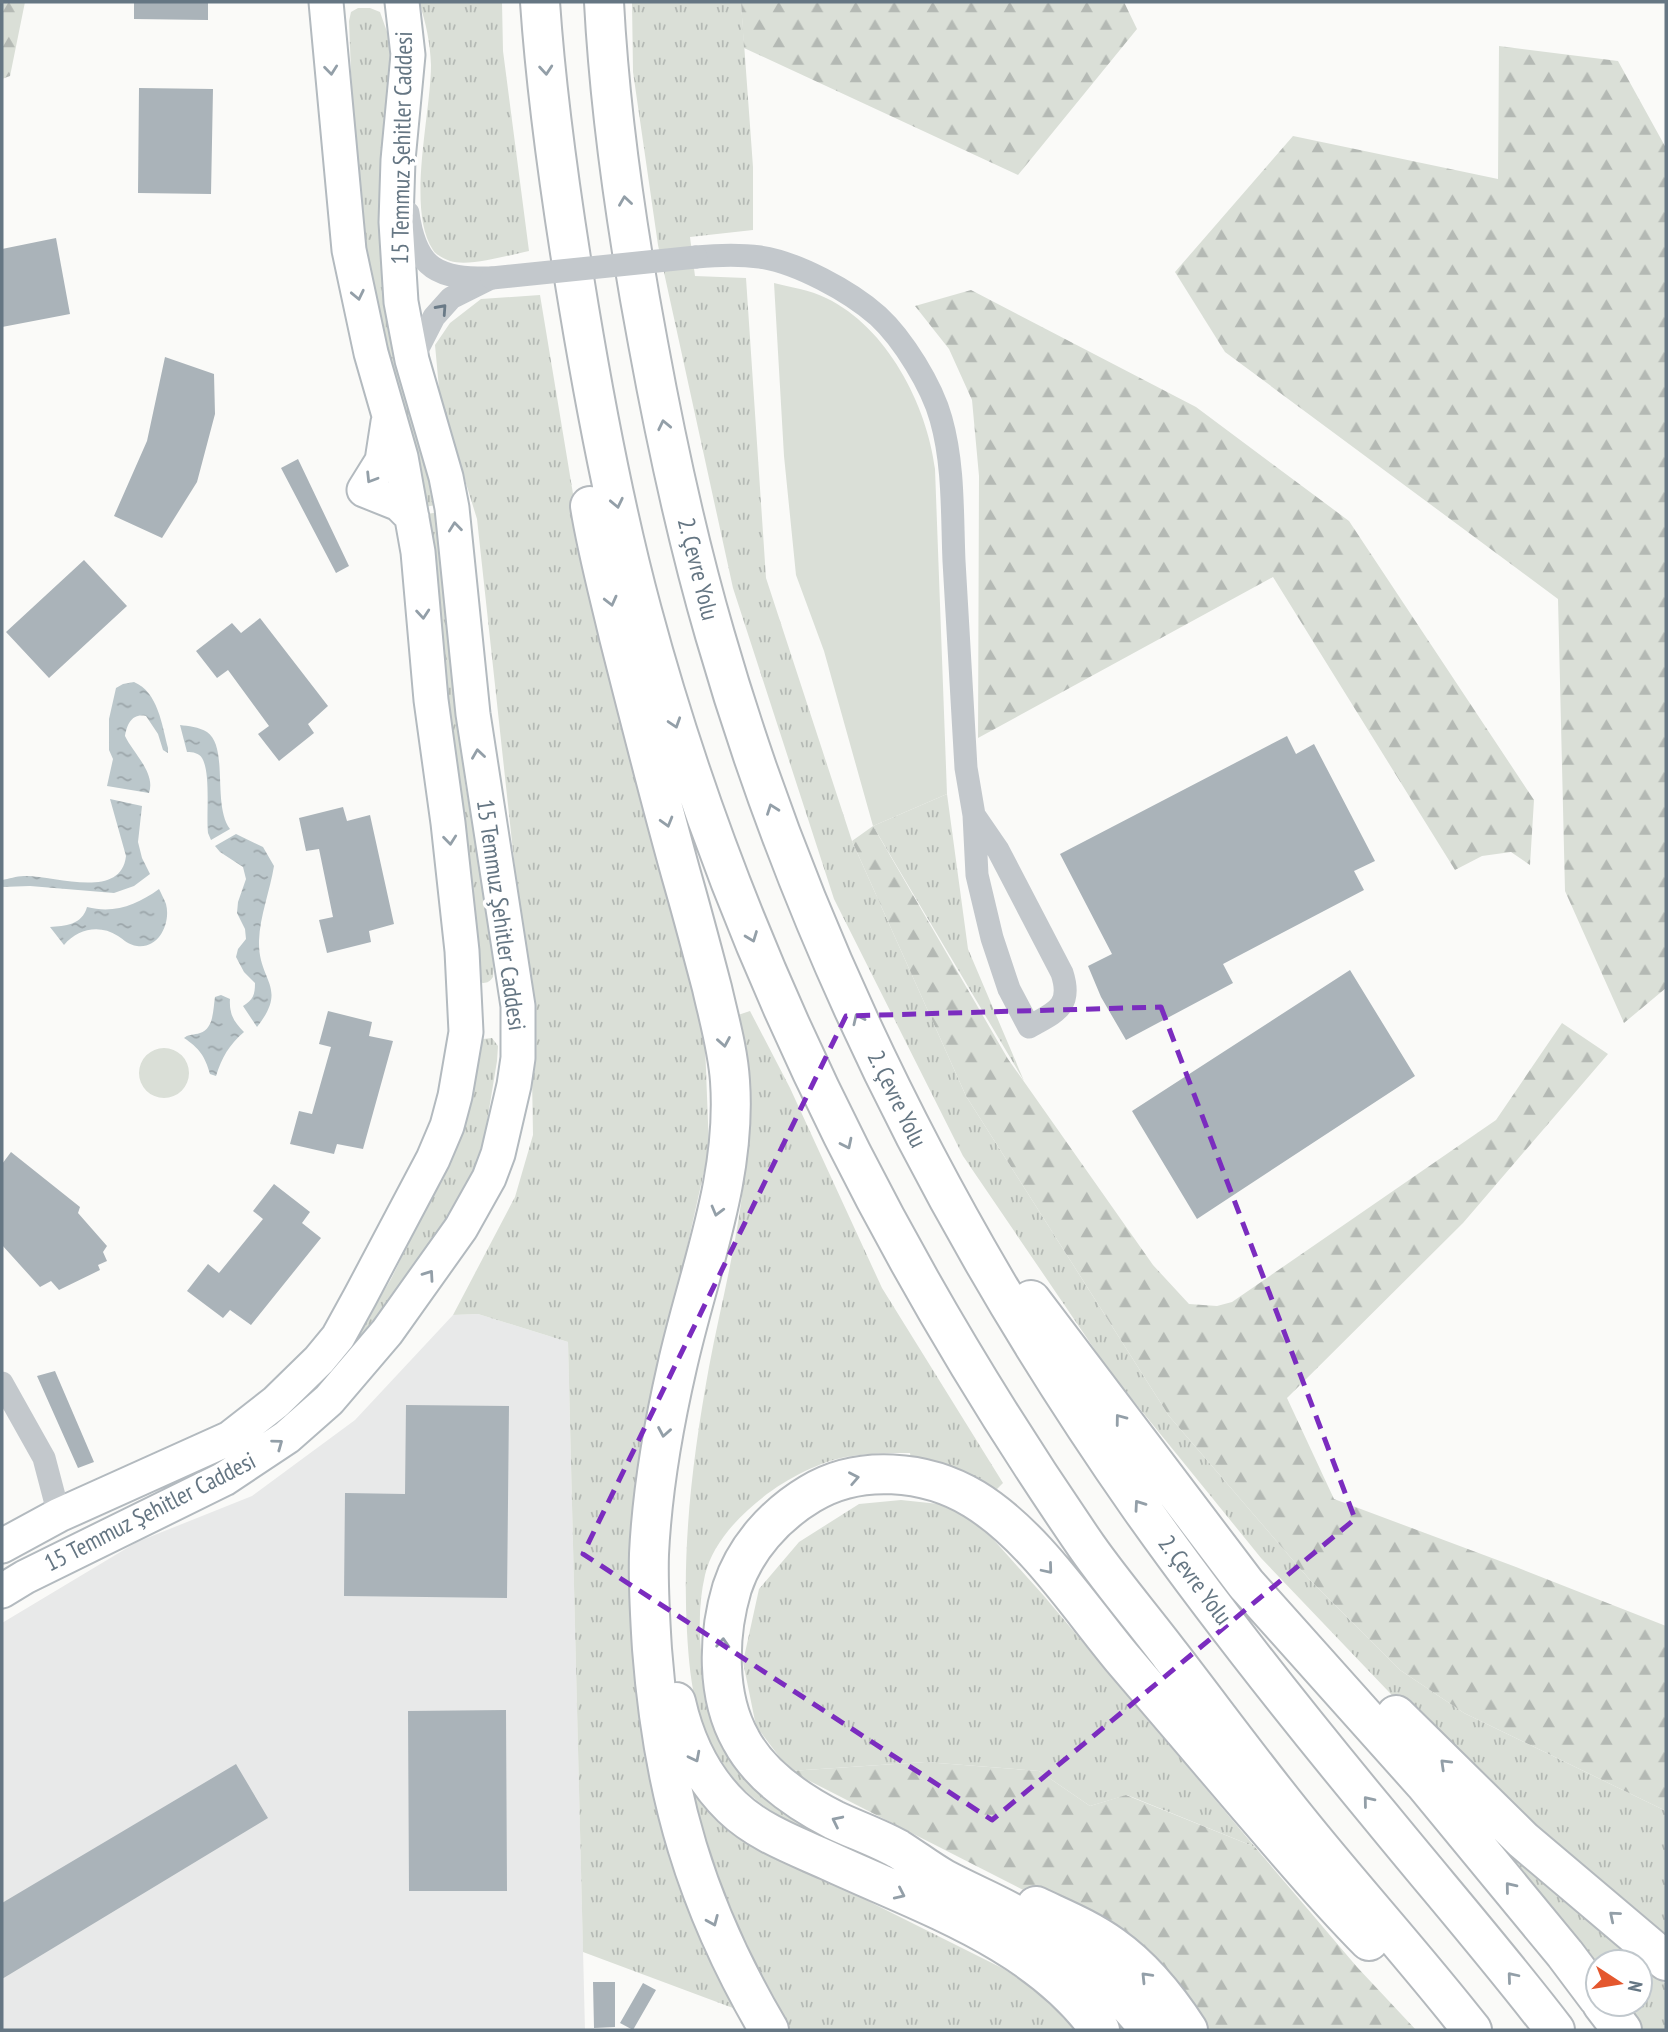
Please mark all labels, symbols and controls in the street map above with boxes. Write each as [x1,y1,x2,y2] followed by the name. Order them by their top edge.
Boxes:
[384,31,419,265] street label: 15 Temmuz Şehitler Caddesi
[324,64,339,76] one-way arrow
[538,64,553,76] one-way arrow
[618,195,633,207] one-way arrow
[350,289,365,301] one-way arrow
[434,304,446,317] one-way arrow
[658,419,673,431] one-way arrow
[367,470,380,483] one-way arrow
[608,497,623,509] one-way arrow
[671,515,726,623] street label: 2. Çevre Yolu
[447,522,462,533] one-way arrow
[603,595,617,607] one-way arrow
[415,608,430,619] one-way arrow
[667,716,681,729] one-way arrow
[471,748,486,759] one-way arrow
[470,797,533,1032] street label: 15 Temmuz Şehitler Caddesi
[766,803,780,815] one-way arrow
[659,816,673,828] one-way arrow
[442,834,457,845] one-way arrow
[743,931,757,943] one-way arrow
[852,1014,866,1027] one-way arrow
[716,1036,731,1048] one-way arrow
[861,1045,934,1152] street label: 2. Çevre Yolu
[839,1137,853,1149] one-way arrow
[711,1205,725,1217] one-way arrow
[421,1270,433,1283] one-way arrow
[1115,1414,1128,1427] one-way arrow
[657,1427,672,1438] one-way arrow
[270,1440,282,1452] one-way arrow
[39,1445,261,1578] street label: 15 Temmuz Şehitler Caddesi
[848,1471,860,1486] one-way arrow
[1135,1500,1147,1513] one-way arrow
[1152,1529,1239,1631] street label: 2. Çevre Yolu
[1040,1560,1052,1573] one-way arrow
[716,1637,731,1648] one-way arrow
[687,1750,700,1762] one-way arrow
[1441,1760,1454,1773] one-way arrow
[1364,1797,1376,1810] one-way arrow
[832,1815,844,1829] one-way arrow
[1506,1883,1518,1896] one-way arrow
[893,1886,905,1900] one-way arrow
[1610,1912,1622,1925] one-way arrow
[705,1914,719,1927] one-way arrow
[1584,1948,1654,2018] north arrow
[1141,1972,1154,1985] one-way arrow
[1508,1973,1520,1986] one-way arrow
[1623,1979,1648,1994] text: N

